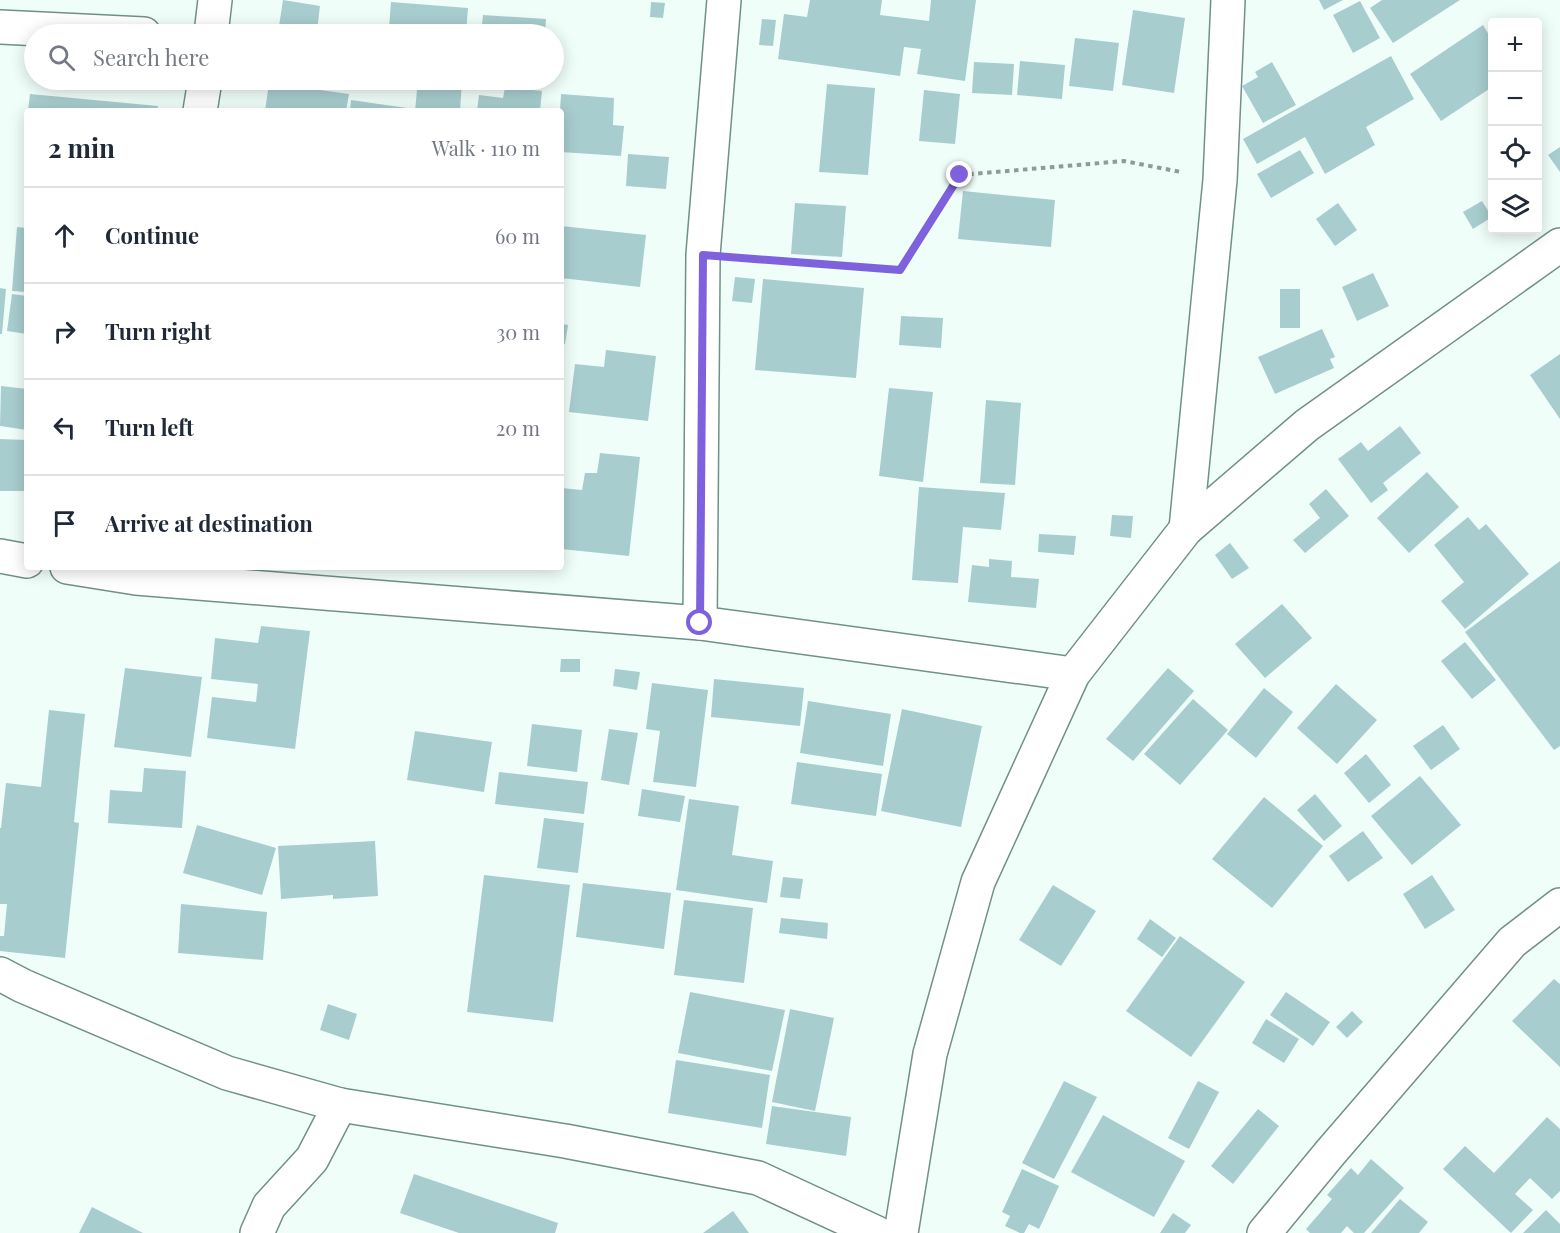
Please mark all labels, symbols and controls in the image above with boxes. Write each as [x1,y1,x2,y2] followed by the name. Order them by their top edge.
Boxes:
[1488,18,1542,234] map controls
[1488,18,1542,72] button: +
[24,24,564,90] search box
[45,41,78,74] icon: search
[93,42,209,72] text: Search here
[1488,72,1542,126] button: −
[1488,126,1542,180] button: locate
[48,130,115,165] text: 2 min
[432,134,540,161] text: Walk · 110 m
[946,161,972,187] route end
[1488,180,1542,234] button: layers
[48,219,81,252] icon: ahead
[105,220,199,250] text: Continue
[495,222,540,249] text: 60 m
[48,315,81,348] icon: right
[105,316,211,346] text: Turn right
[496,318,540,345] text: 30 m
[48,411,81,444] icon: left
[105,412,194,442] text: Turn left
[496,414,540,441] text: 20 m
[48,507,81,540] icon: arrive
[105,508,313,538] text: Arrive at destination
[686,609,712,635] route start

